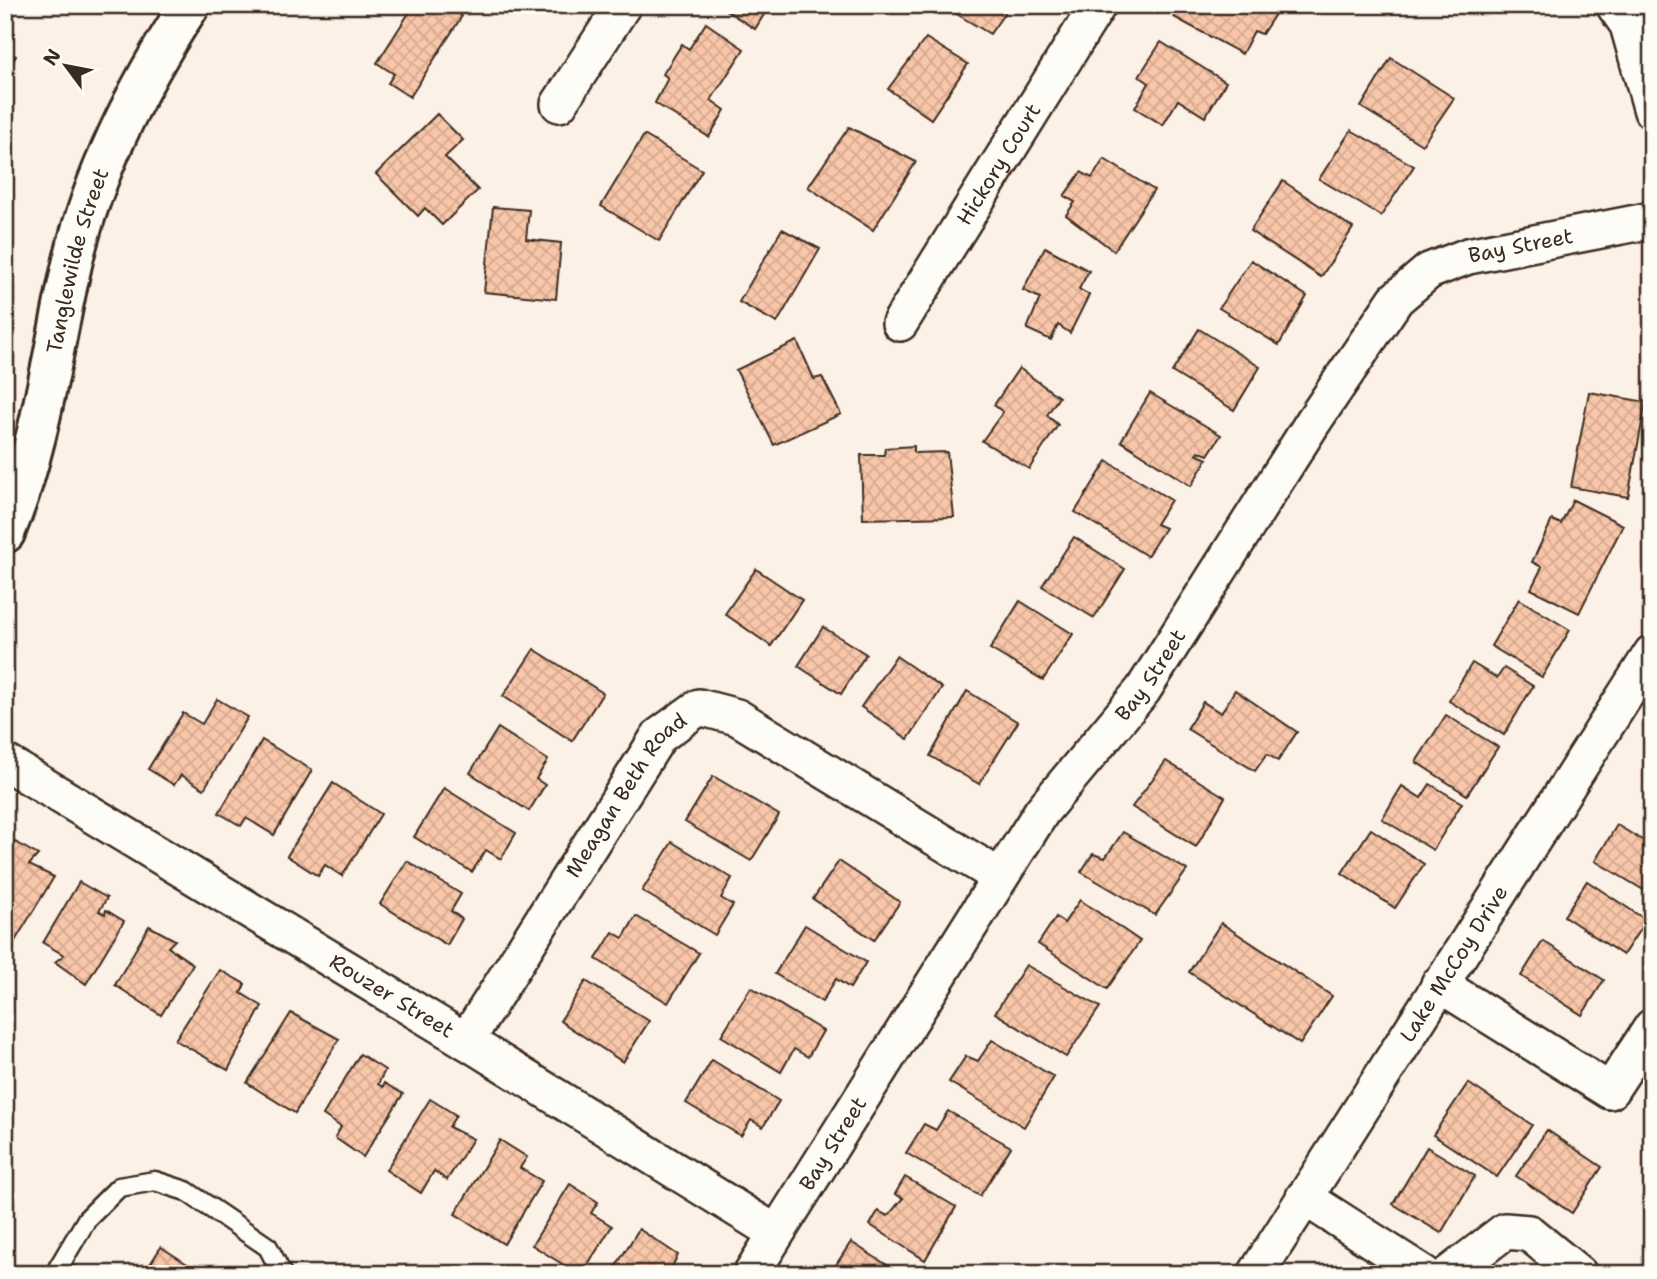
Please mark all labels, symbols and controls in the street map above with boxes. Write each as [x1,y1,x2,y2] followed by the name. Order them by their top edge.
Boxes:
[32,32,102,102] north arrow
[37,44,67,70] text: N
[950,98,1047,231] street label: Hickory Court
[40,164,115,356] street label: Tanglewilde Street
[1466,222,1575,270] street label: Bay Street
[1109,624,1192,727] street label: Bay Street
[559,706,692,883] street label: Meagan Beth Road
[1393,880,1514,1047] street label: Lake McCoy Drive
[324,948,459,1044] street label: Rouzer Street
[793,1091,873,1196] street label: Bay Street

